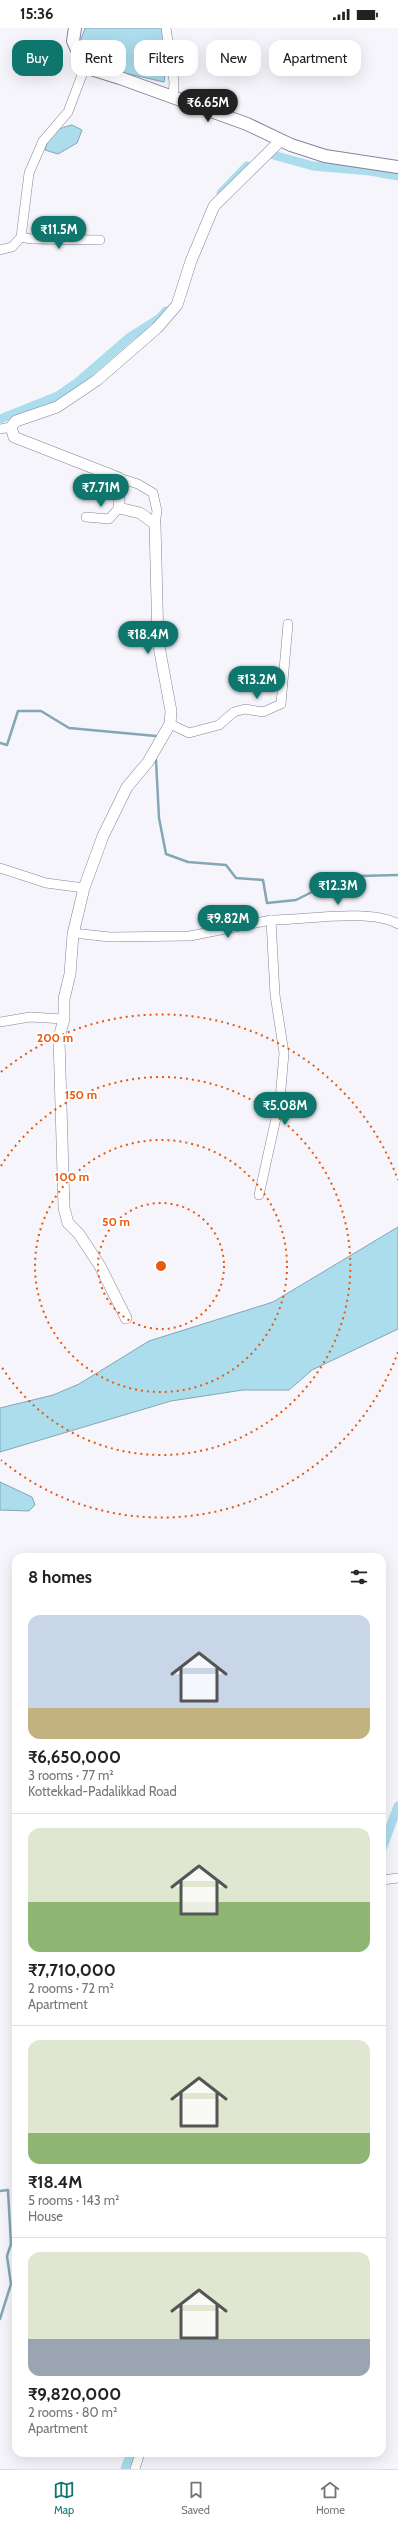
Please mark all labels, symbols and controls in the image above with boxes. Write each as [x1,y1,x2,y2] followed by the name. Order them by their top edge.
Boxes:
[20,5,53,23] text: 15:36
[12,40,63,76] chip: Buy
[71,40,126,76] chip: Rent
[134,40,198,76] chip: Filters
[206,40,261,76] chip: New
[269,40,361,76] chip: Apartment
[175,89,241,123] pin: ₹6.65M
[187,94,229,110] text: ₹6.65M
[26,216,92,250] pin: ₹11.5M
[40,221,78,237] text: ₹11.5M
[68,474,134,508] pin: ₹7.71M
[82,479,120,495] text: ₹7.71M
[115,621,181,655] pin: ₹18.4M
[127,626,169,642] text: ₹18.4M
[224,666,290,700] pin: ₹13.2M
[237,671,277,687] text: ₹13.2M
[305,872,371,906] pin: ₹12.3M
[318,877,358,893] text: ₹12.3M
[195,905,261,939] pin: ₹9.82M
[207,910,249,926] text: ₹9.82M
[37,1030,73,1045] text: 200 m
[65,1087,97,1102] text: 150 m
[252,1092,318,1126] pin: ₹5.08M
[263,1097,307,1113] text: ₹5.08M
[55,1169,89,1184] text: 100 m
[102,1214,130,1229] text: 50 m
[154,1259,168,1273] centre of rings
[348,1566,370,1588] icon: filters
[28,1567,92,1587] text: 8 homes
[163,1641,235,1713] icon: home
[28,1747,121,1767] text: ₹6,650,000
[28,1767,114,1783] text: 3 rooms · 77 m²
[28,1783,177,1799] text: Kottekkad-Padalikkad Road
[163,1854,235,1926] icon: home
[28,1960,116,1980] text: ₹7,710,000
[28,1980,114,1996] text: 2 rooms · 72 m²
[28,1996,88,2012] text: Apartment
[163,2066,235,2138] icon: home
[28,2172,82,2192] text: ₹18.4M
[28,2192,119,2208] text: 5 rooms · 143 m²
[28,2208,63,2224] text: House
[163,2278,235,2350] icon: home
[28,2384,121,2404] text: ₹9,820,000
[28,2404,117,2420] text: 2 rooms · 80 m²
[28,2420,88,2436] text: Apartment
[53,2479,75,2517] tab: Map
[181,2479,210,2517] tab: Saved
[316,2479,345,2517] tab: Home

